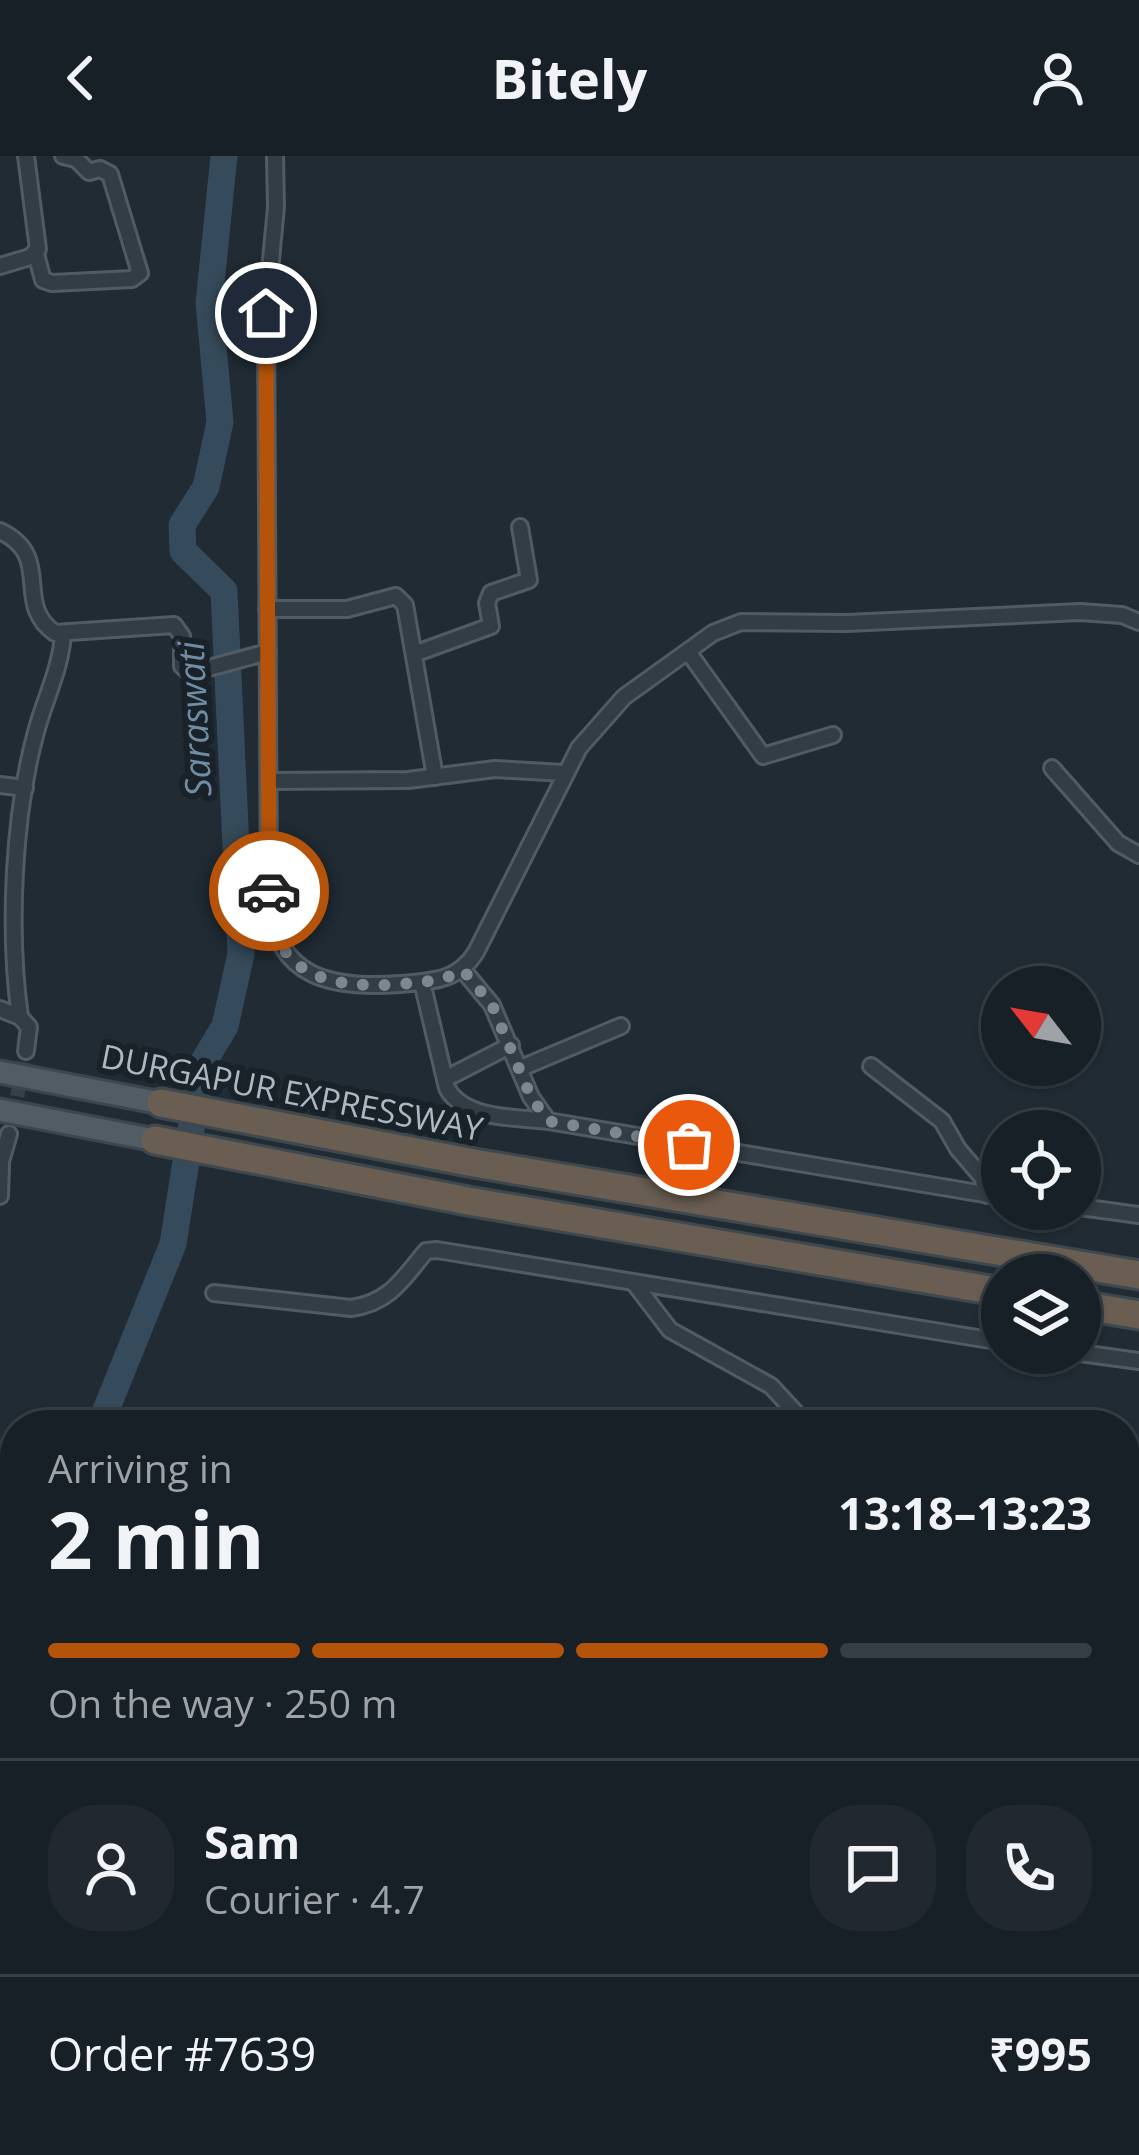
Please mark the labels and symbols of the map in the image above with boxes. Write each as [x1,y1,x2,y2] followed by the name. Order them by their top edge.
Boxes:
[215,262,317,364] pin
[165,639,223,798] water label: Saraswati
[209,831,329,951] courier
[981,966,1101,1086] north arrow
[97,1033,487,1151] street label: DURGAPUR EXPRESSWAY
[638,1094,740,1196] pin

